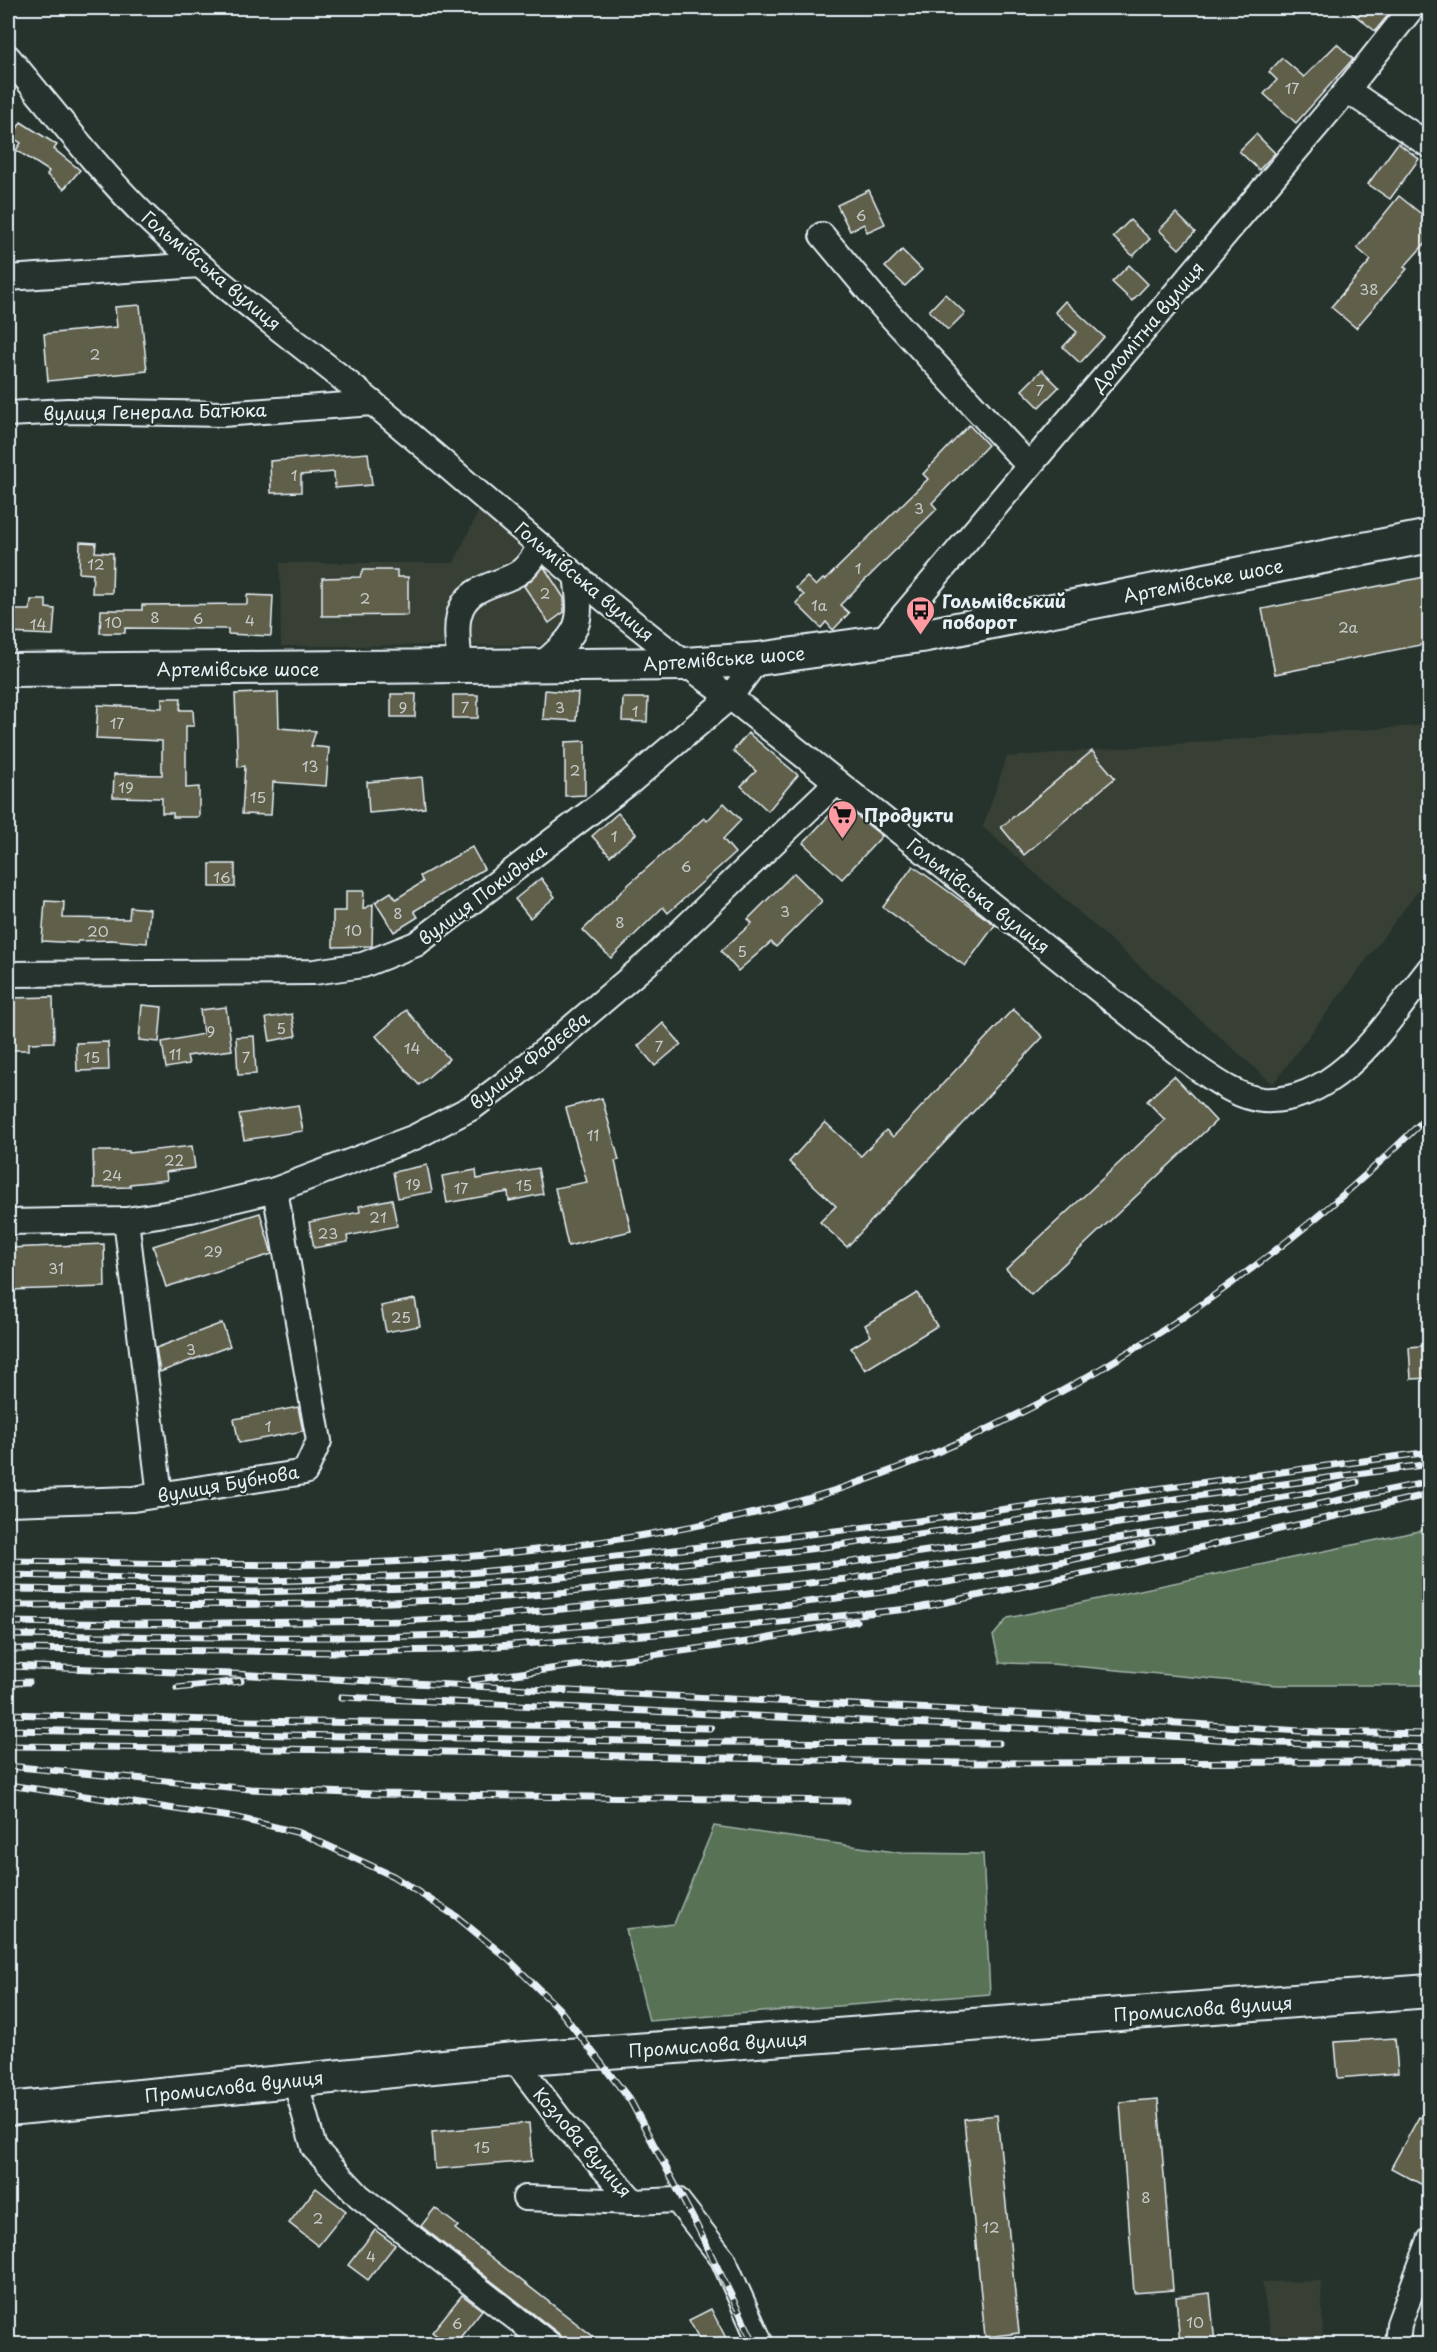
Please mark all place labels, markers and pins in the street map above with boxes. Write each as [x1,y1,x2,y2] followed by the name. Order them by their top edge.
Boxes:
[942,587,1066,635] place label: Гольмівський поворот
[905,594,937,636] bus stop icon: Гольмівський поворот
[827,798,859,840] supermarket icon: Продукти
[864,801,954,828] place label: Продукти

